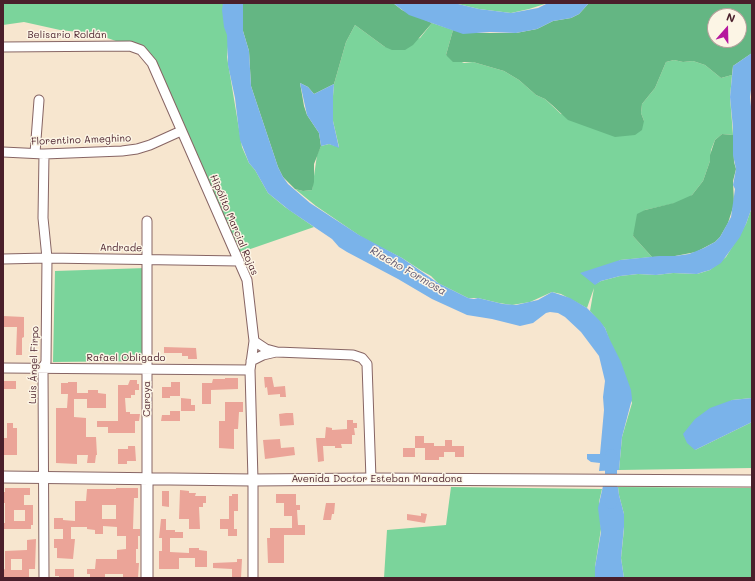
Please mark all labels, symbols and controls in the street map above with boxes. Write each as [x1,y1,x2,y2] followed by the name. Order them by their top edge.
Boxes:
[707,8,747,48] north arrow
[724,9,737,26] text: N
[27,29,107,41] street label: Belisario Roldán
[31,132,131,148] street label: Florentino Ameghino
[207,173,261,277] street label: Hipólito Marcial Rojas
[100,242,142,254] street label: Andrade
[368,244,448,298] water label: Riacho Formosa
[27,326,41,404] street label: Luis Ángel Firpo
[87,352,165,364] street label: Rafael Obligado
[141,381,153,417] street label: Caroya
[291,473,463,485] street label: Avenida Doctor Esteban Maradona

